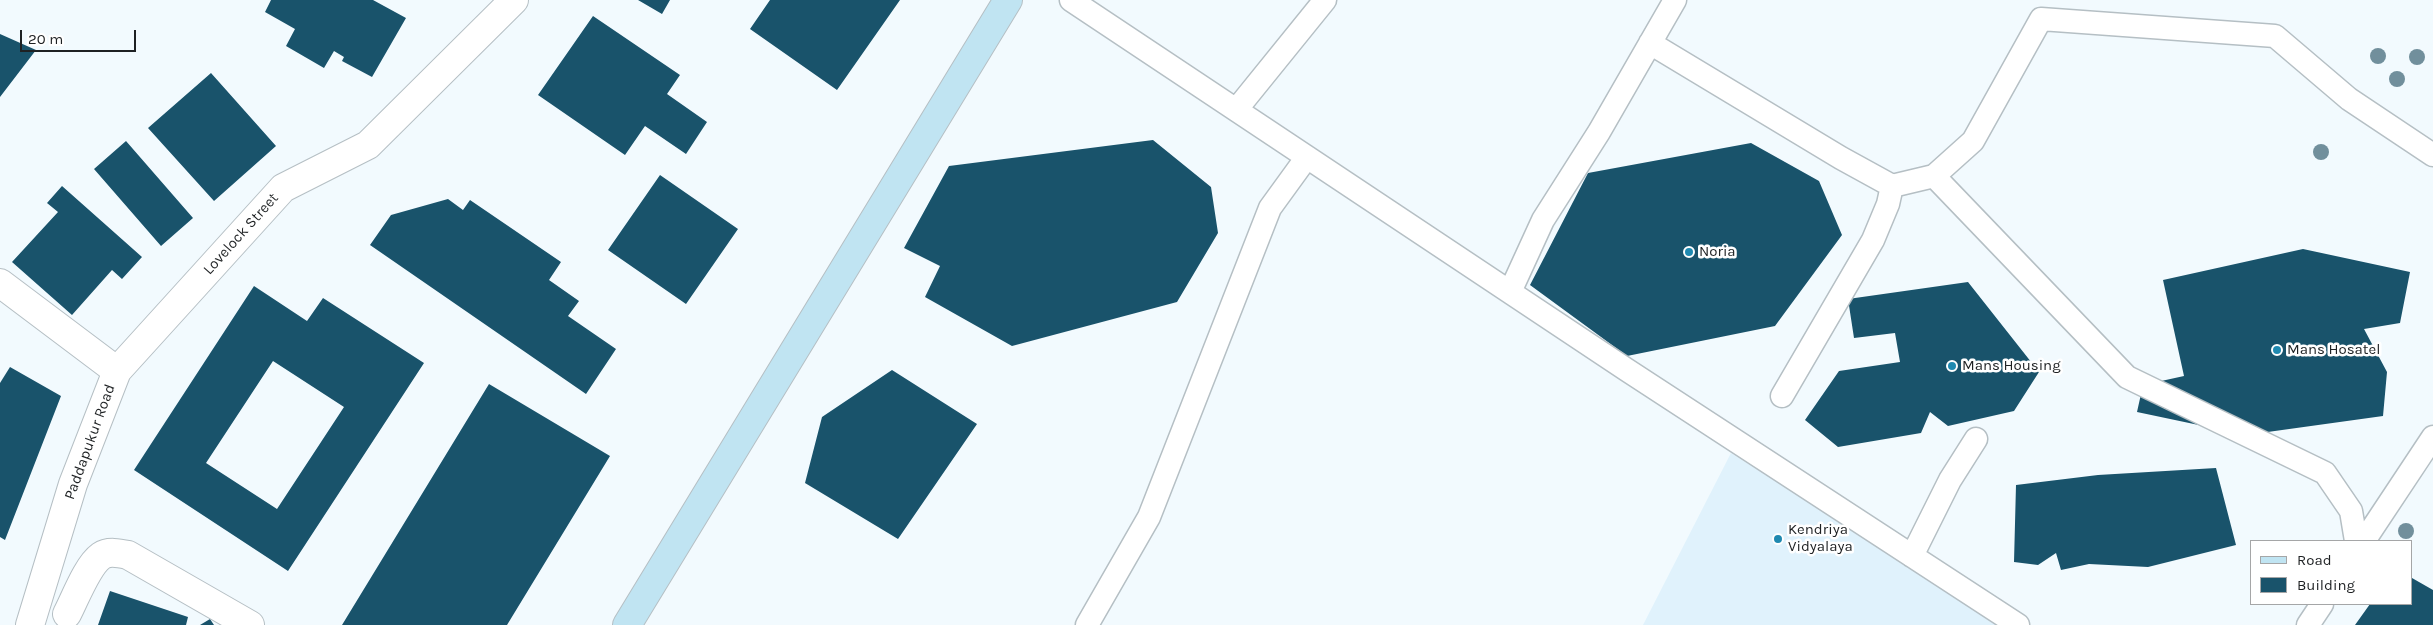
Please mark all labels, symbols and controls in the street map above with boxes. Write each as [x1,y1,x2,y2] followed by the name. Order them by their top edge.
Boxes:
[22,20,139,52] scale bar
[28,30,63,48] text: 20 m
[200,189,282,279] street label: Lovelock Street
[1699,243,1736,261] place label: Noria
[1683,246,1695,258] marker: Noria
[2287,341,2380,359] place label: Mans Hosatel
[2271,344,2283,356] marker: Mans Hosatel
[1962,357,2061,375] place label: Mans Housing
[1946,360,1958,372] marker: Mans Housing
[61,382,119,502] street label: Paddapukur Road
[1788,521,1853,556] place label: Kendriya Vidyalaya
[1772,533,1784,545] marker: Kendriya Vidyalaya
[2250,540,2413,605] legend
[2297,551,2332,569] text: Road
[2297,576,2355,594] text: Building

